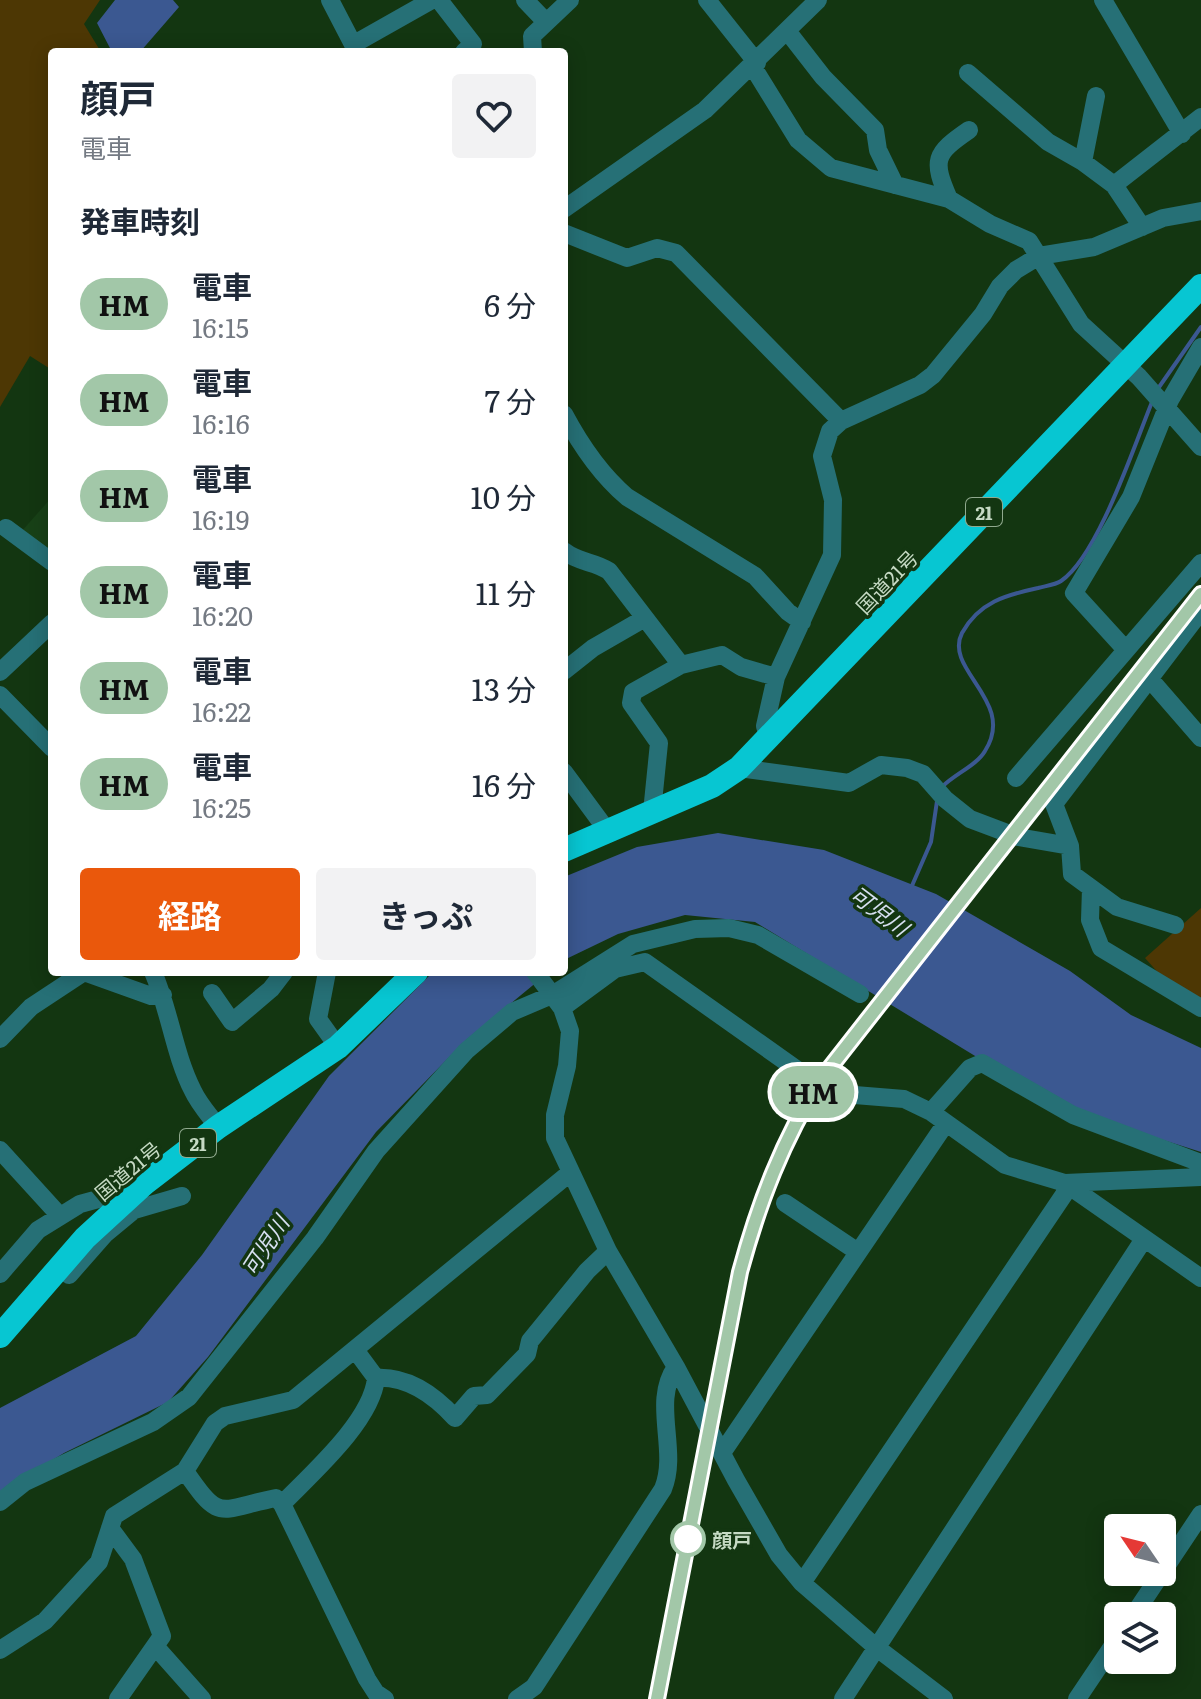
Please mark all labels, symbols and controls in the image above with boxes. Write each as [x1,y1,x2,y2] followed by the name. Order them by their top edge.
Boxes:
[80,68,156,125] text: 顔戸
[452,74,536,158] button: heart
[80,127,132,166] text: 電車
[80,198,200,242] text: 発車時刻
[192,263,252,307] text: 電車
[484,282,536,326] text: 6 分
[98,283,150,325] text: HM
[192,307,249,346] text: 16:15
[192,359,252,403] text: 電車
[485,378,536,422] text: 7 分
[98,379,150,421] text: HM
[192,403,250,442] text: 16:16
[192,455,252,499] text: 電車
[470,474,536,518] text: 10 分
[98,475,150,517] text: HM
[966,498,1002,526] road number: 21
[192,499,249,538] text: 16:19
[848,542,924,620] street label: 国道21号
[192,551,252,595] text: 電車
[476,570,536,614] text: 11 分
[98,571,150,613] text: HM
[192,595,253,634] text: 16:20
[192,647,252,691] text: 電車
[472,666,536,710] text: 13 分
[98,667,150,709] text: HM
[192,691,251,730] text: 16:22
[192,743,252,787] text: 電車
[472,762,536,806] text: 16 分
[98,763,150,805] text: HM
[192,787,251,826] text: 16:25
[80,868,300,960] button: 経路
[316,868,536,960] button: きっぷ
[844,877,918,944] water label: 可児川
[777,1066,849,1118] line badge: HM
[787,1071,839,1113] text: HM
[180,1129,216,1157] road number: 21
[87,1133,167,1207] street label: 国道21号
[232,1207,297,1282] water label: 可児川
[1104,1514,1176,1586] north arrow
[1104,1514,1176,1674] map controls
[671,1522,705,1556] marker: 顔戸
[712,1524,752,1554] place label: 顔戸
[1104,1602,1176,1674] button: layers

